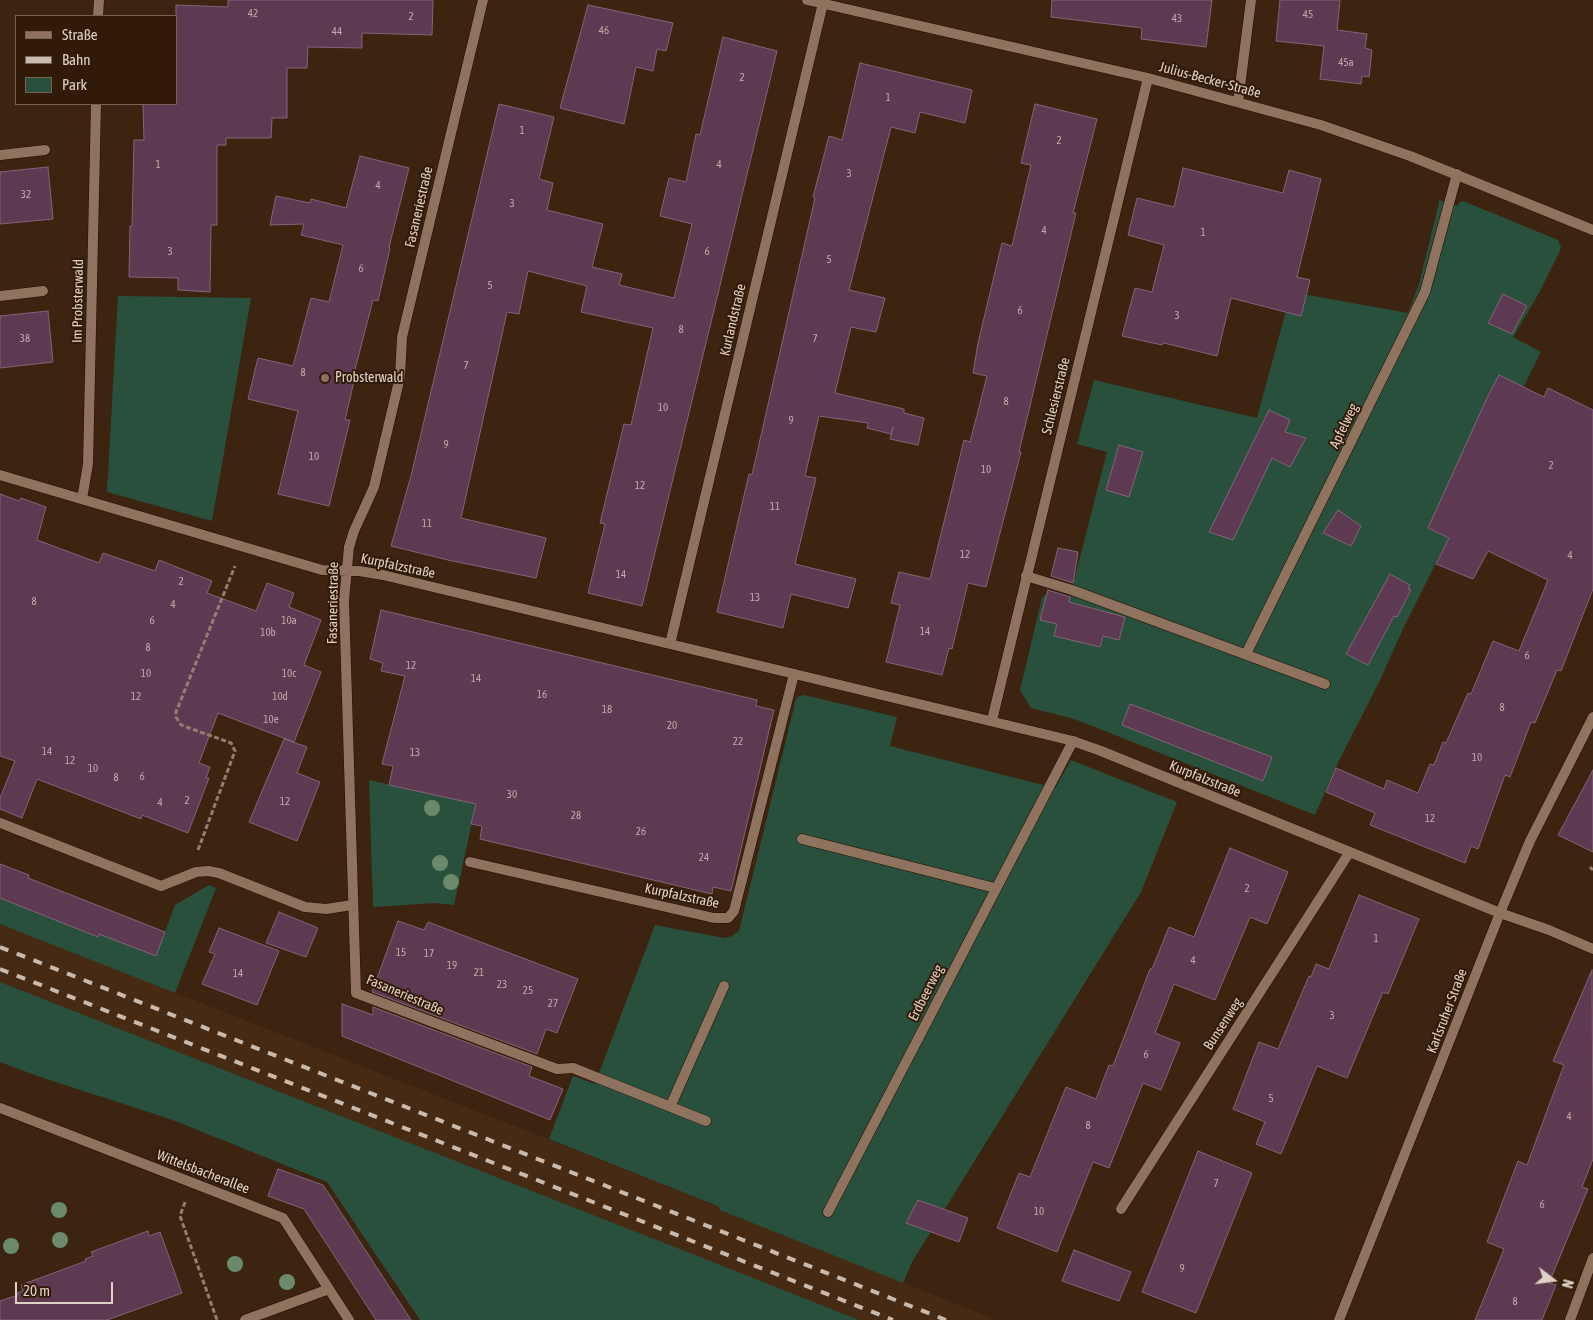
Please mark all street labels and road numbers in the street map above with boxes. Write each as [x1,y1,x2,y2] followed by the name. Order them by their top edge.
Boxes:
[1157,58,1263,102] street label: Julius-Becker-Straße
[402,165,436,249] street label: Fasaneriestraße
[69,259,87,343] street label: Im Probsterwald
[717,282,749,358] street label: Kurlandstraße
[1038,356,1074,436] street label: Schlesierstraße
[1326,401,1362,451] street label: Apfelweg
[359,550,437,582] street label: Kurpfalzstraße
[324,562,342,644] street label: Fasaneriestraße
[1167,757,1243,801] street label: Kurpfalzstraße
[643,880,721,912] street label: Kurpfalzstraße
[905,962,947,1024] street label: Erdbeerweg
[1423,966,1471,1056] street label: Karlsruher Straße
[364,971,446,1019] street label: Fasaneriestraße
[1200,995,1246,1053] street label: Bunsenweg
[154,1147,252,1197] street label: Wittelsbacherallee

